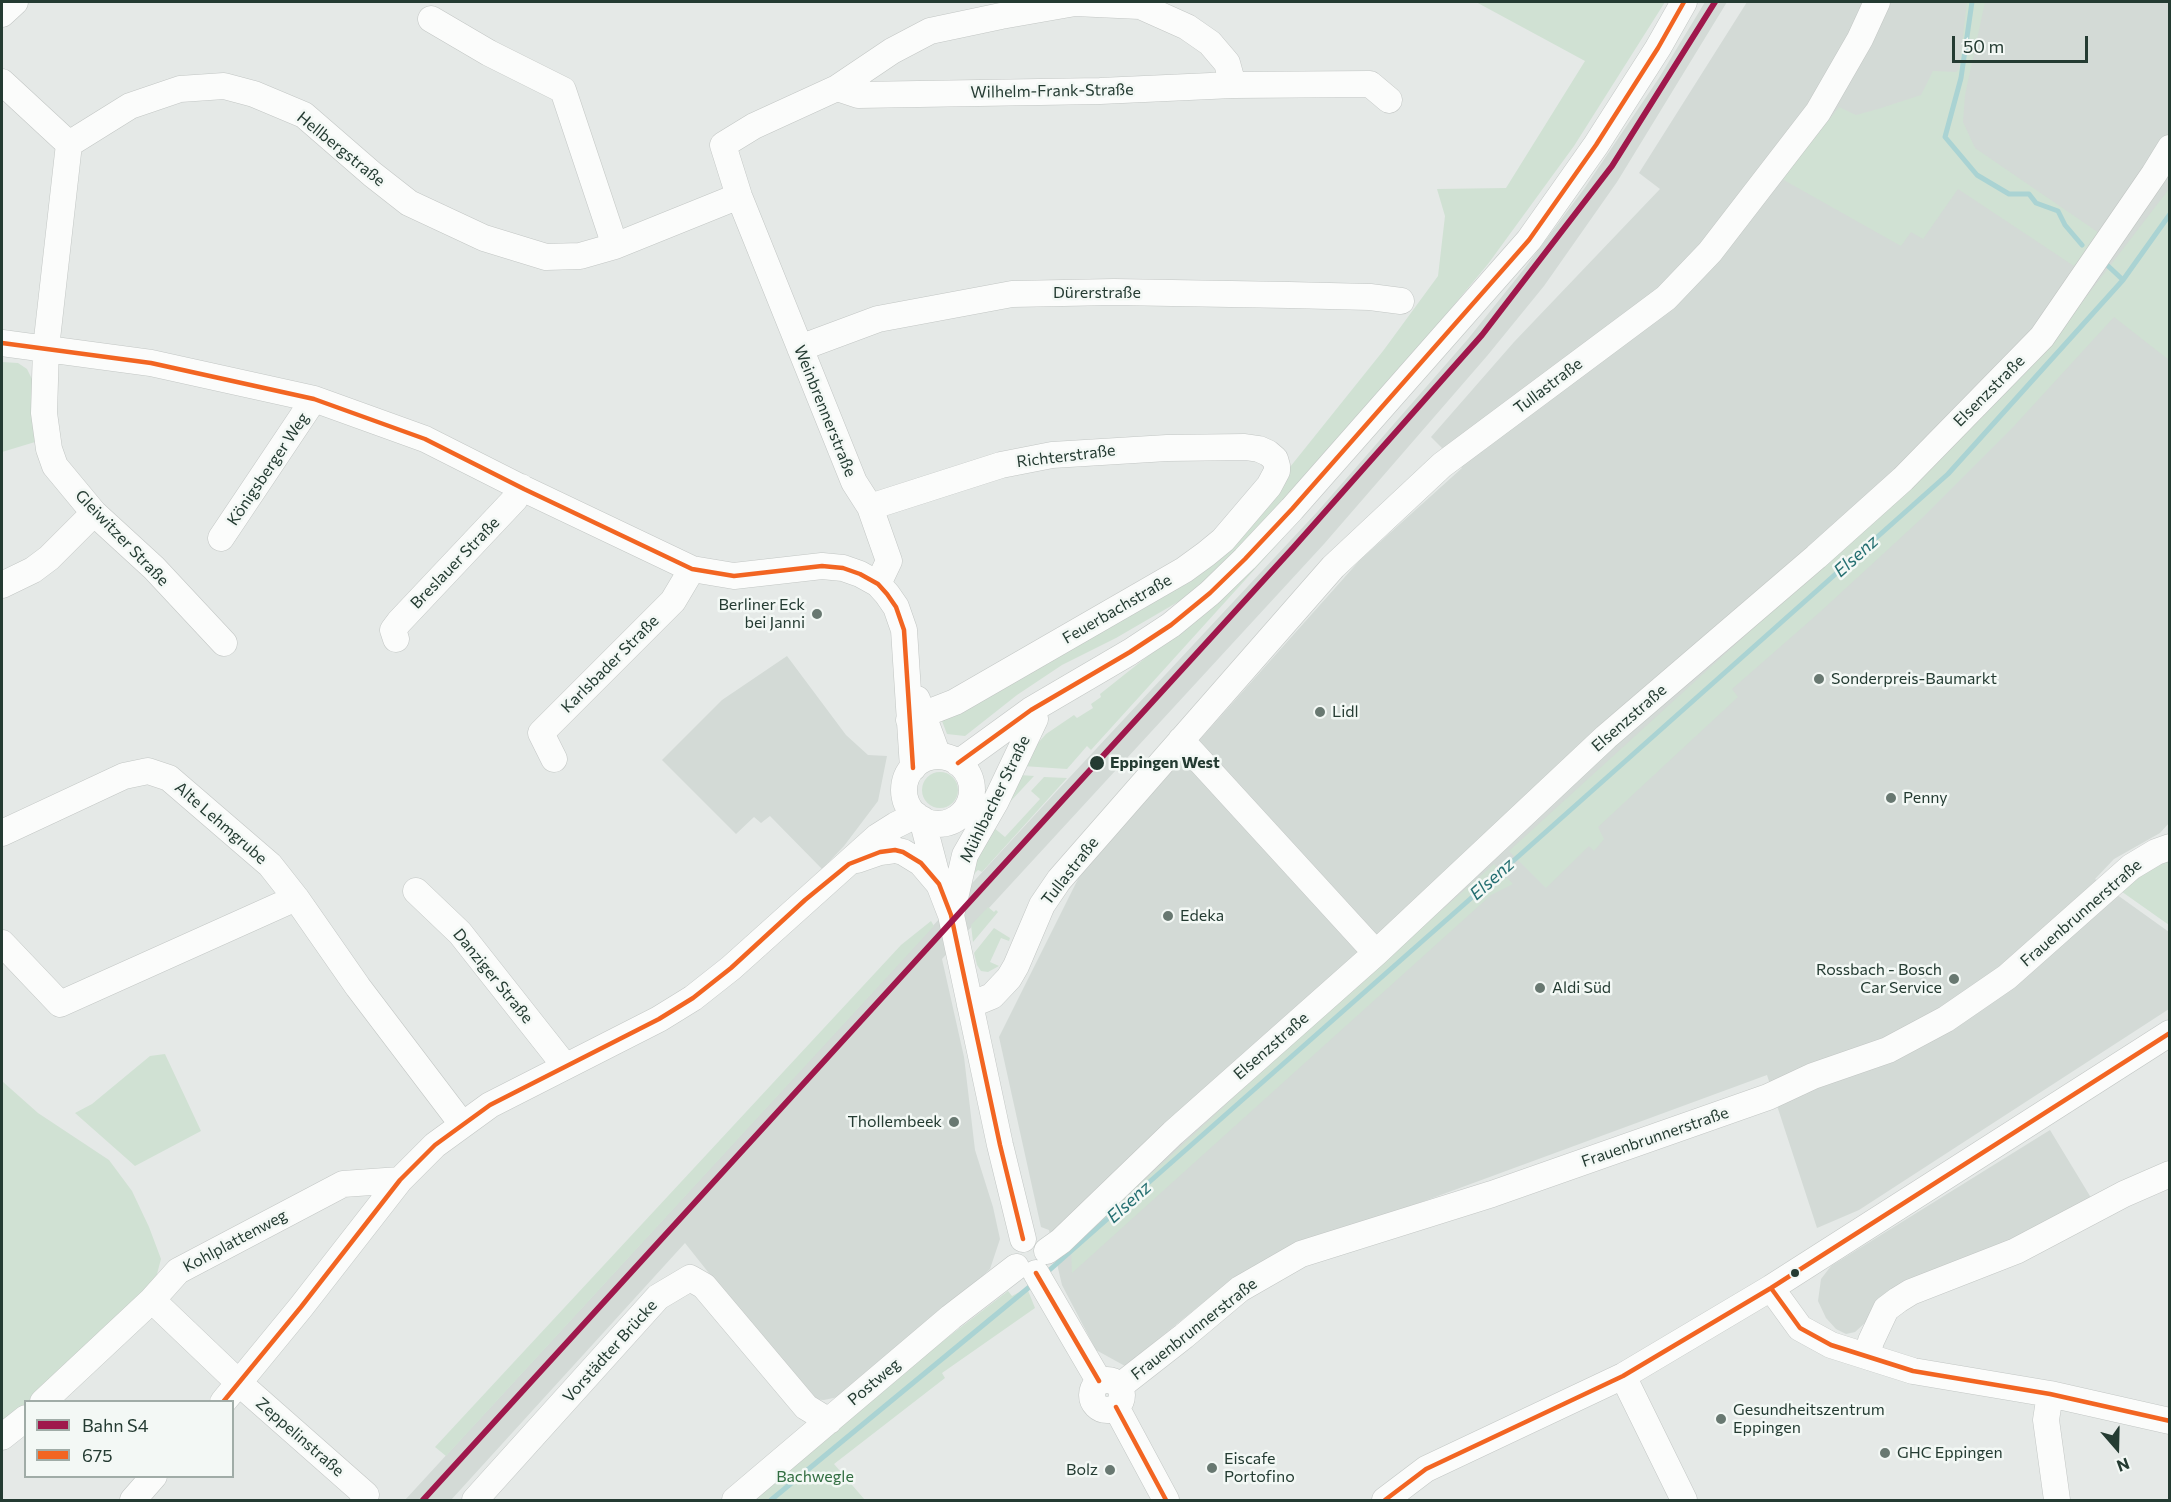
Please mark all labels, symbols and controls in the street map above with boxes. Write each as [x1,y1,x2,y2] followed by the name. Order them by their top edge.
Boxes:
[1955,24,2092,62] scale bar
[1963,35,2004,57] text: 50 m
[970,80,1134,102] street label: Wilhelm-Frank-Straße
[293,108,389,190] street label: Hellbergstraße
[1053,283,1141,303] street label: Dürerstraße
[790,342,860,480] street label: Weinbrennerstraße
[1949,351,2029,431] street label: Elsenzstraße
[1510,354,1586,418] street label: Tullastraße
[223,409,313,529] street label: Königsberger Weg
[1015,440,1117,472] street label: Richterstraße
[71,486,173,590] street label: Gleiwitzer Straße
[406,513,504,613] street label: Breslauer Straße
[1829,531,1883,581] water label: Elsenz
[1059,570,1175,648] street label: Feuerbachstraße
[719,595,805,633] place label: Berliner Eck bei Janni
[810,607,824,621] marker: Berliner Eck bei Janni
[557,611,663,717] street label: Karlsbader Straße
[1831,669,1997,689] place label: Sonderpreis-Baumarkt
[1812,672,1826,686] marker: Sonderpreis-Baumarkt
[1588,680,1670,756] street label: Elsenzstraße
[1332,702,1359,722] place label: Lidl
[1313,705,1327,719] marker: Lidl
[956,732,1034,866] street label: Mühlbacher Straße
[1110,753,1220,773] place label: Eppingen West
[1088,754,1106,772] marker: Eppingen West
[171,778,271,868] street label: Alte Lehmgrube
[1903,788,1948,808] place label: Penny
[1884,791,1898,805] marker: Penny
[1038,833,1102,909] street label: Tullastraße
[1465,854,1519,904] water label: Elsenz
[2016,855,2146,971] street label: Frauenbrunnerstraße
[1180,906,1224,926] place label: Edeka
[1161,909,1175,923] marker: Edeka
[449,925,537,1027] street label: Danziger Straße
[1816,960,1942,998] place label: Rossbach - Bosch Car Service
[1947,972,1961,986] marker: Rossbach - Bosch Car Service
[1552,978,1611,998] place label: Aldi Süd
[1533,981,1547,995] marker: Aldi Süd
[1230,1008,1312,1084] street label: Elsenzstraße
[1579,1103,1731,1171] street label: Frauenbrunnerstraße
[847,1112,942,1132] place label: Thollembeek
[947,1115,961,1129] marker: Thollembeek
[1102,1177,1156,1227] water label: Elsenz
[180,1206,290,1276] street label: Kohlplattenweg
[1789,1267,1801,1279] unlabelled marker
[1127,1274,1261,1384] street label: Frauenbrunnerstraße
[559,1296,661,1406] street label: Vorstädter Brücke
[844,1355,904,1409] street label: Postweg
[252,1394,348,1480] street label: Zeppelinstraße
[24,1400,234,1478] legend
[1733,1400,1885,1438] place label: Gesundheitszentrum Eppingen
[1714,1412,1728,1426] marker: Gesundheitszentrum Eppingen
[82,1414,148,1436] text: Bahn S4
[2087,1418,2147,1478] north arrow
[1897,1443,2003,1463] place label: GHC Eppingen
[82,1444,113,1466] text: 675
[1878,1446,1892,1460] marker: GHC Eppingen
[1224,1449,1295,1487] place label: Eiscafe Portofino
[2114,1454,2132,1476] text: N
[1066,1460,1098,1480] place label: Bolz
[1205,1461,1219,1475] marker: Eiscafe Portofino
[1103,1463,1117,1477] marker: Bolz
[776,1467,854,1487] park label: Bachwegle

